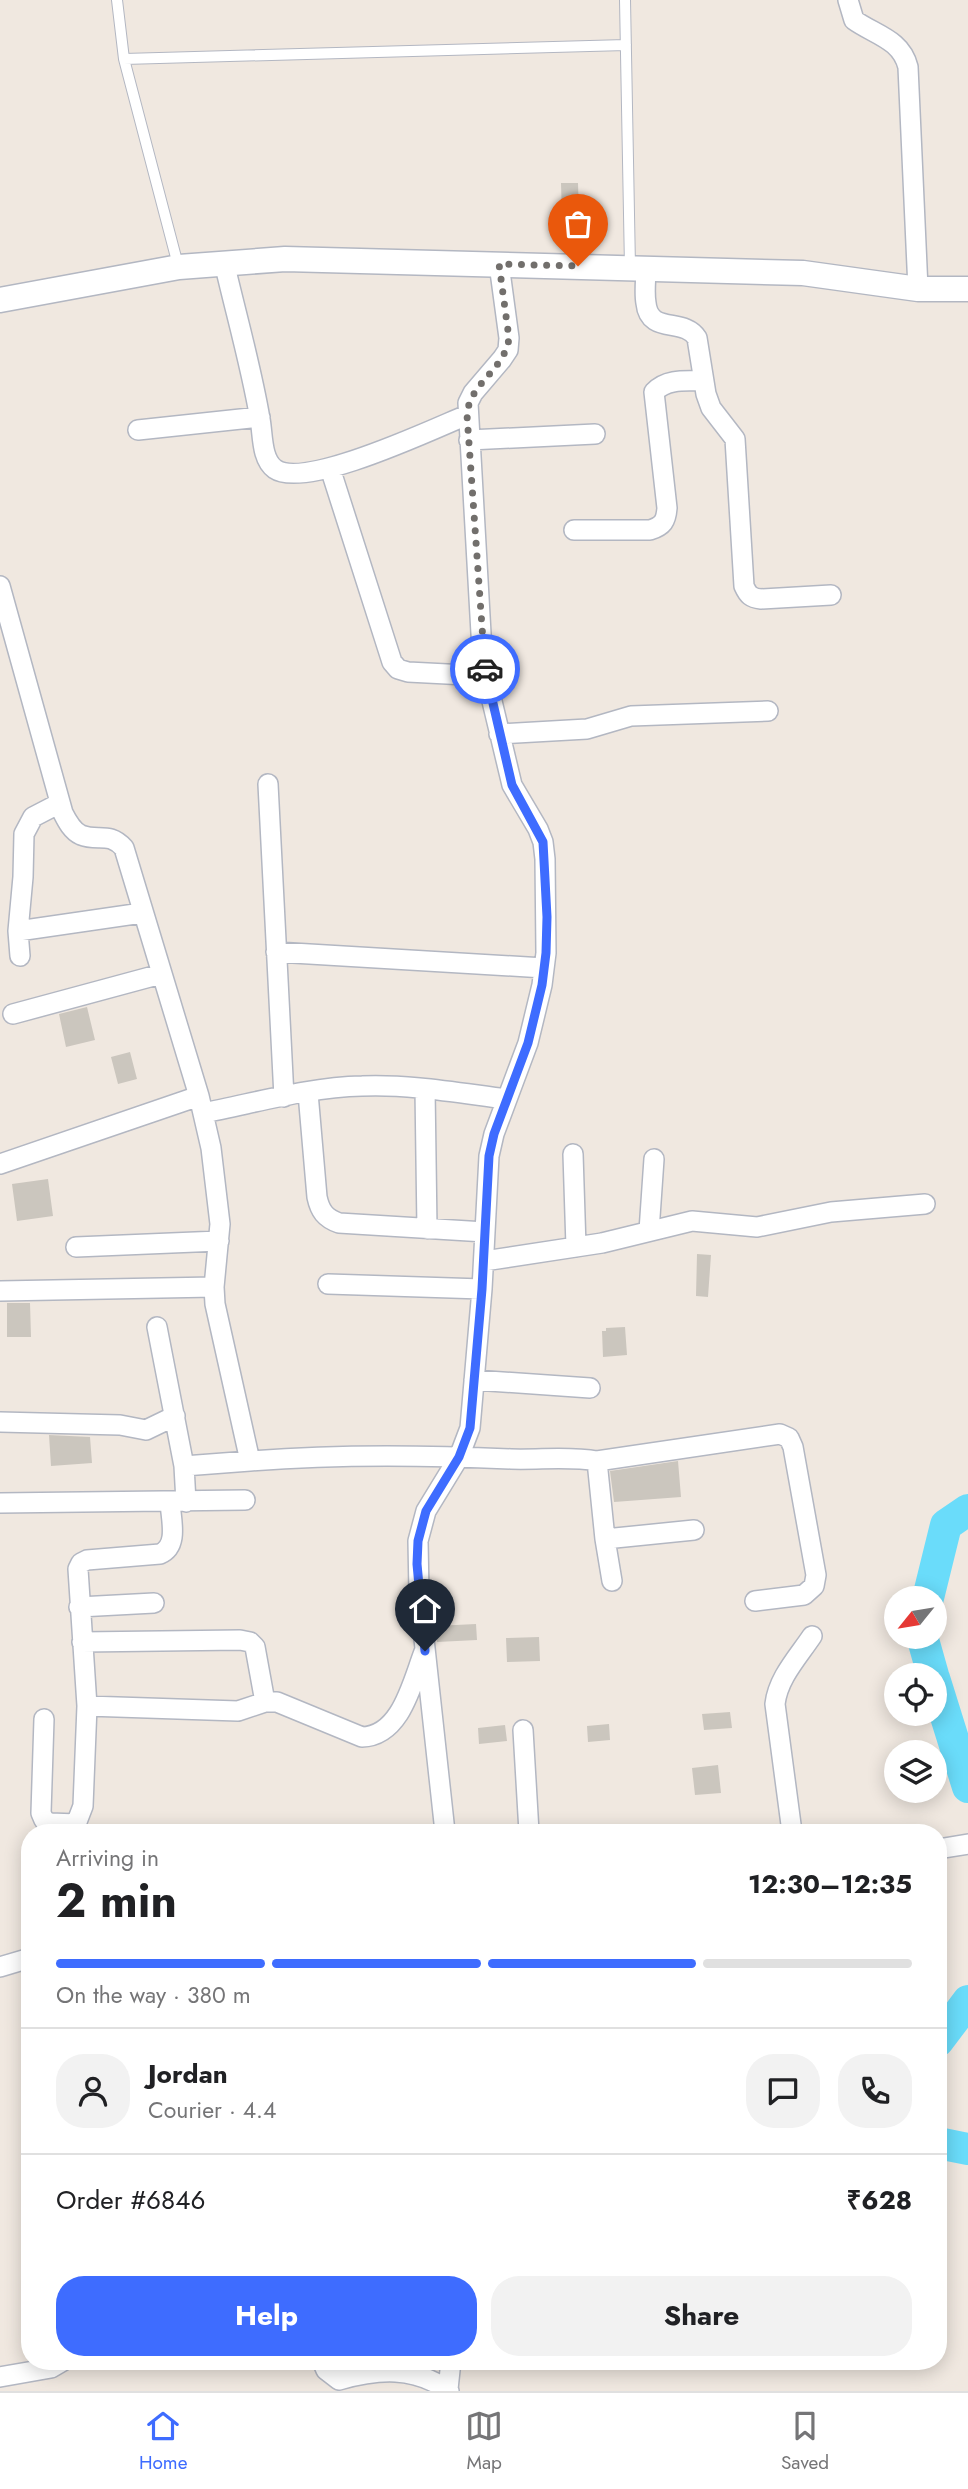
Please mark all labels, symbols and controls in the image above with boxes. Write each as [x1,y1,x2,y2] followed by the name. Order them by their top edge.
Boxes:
[548,194,608,266] pin
[559,205,597,243] icon: bag
[450,634,520,704] courier
[466,650,504,688] icon: car
[395,1579,455,1651] pin
[884,1586,947,1648] north arrow
[884,1586,947,1803] map controls
[406,1590,444,1628] icon: home
[884,1663,947,1726] button: locate
[884,1740,947,1803] button: layers
[56,1841,159,1875] text: Arriving in
[748,1865,912,1903] text: 12:30–12:35
[56,1868,177,1934] text: 2 min
[56,1978,251,2012] text: On the way · 380 m
[56,2054,130,2128] button: person
[746,2054,820,2128] button: chat
[838,2054,912,2128] button: phone
[148,2055,228,2093] text: Jordan
[148,2093,276,2127] text: Courier · 4.4
[56,2181,205,2219] text: Order #6846
[846,2181,912,2219] text: ₹628
[56,2276,477,2356] button: Help
[491,2276,912,2356] button: Share
[139,2407,187,2476] tab: Home
[465,2407,503,2476] tab: Map
[781,2407,829,2476] tab: Saved

